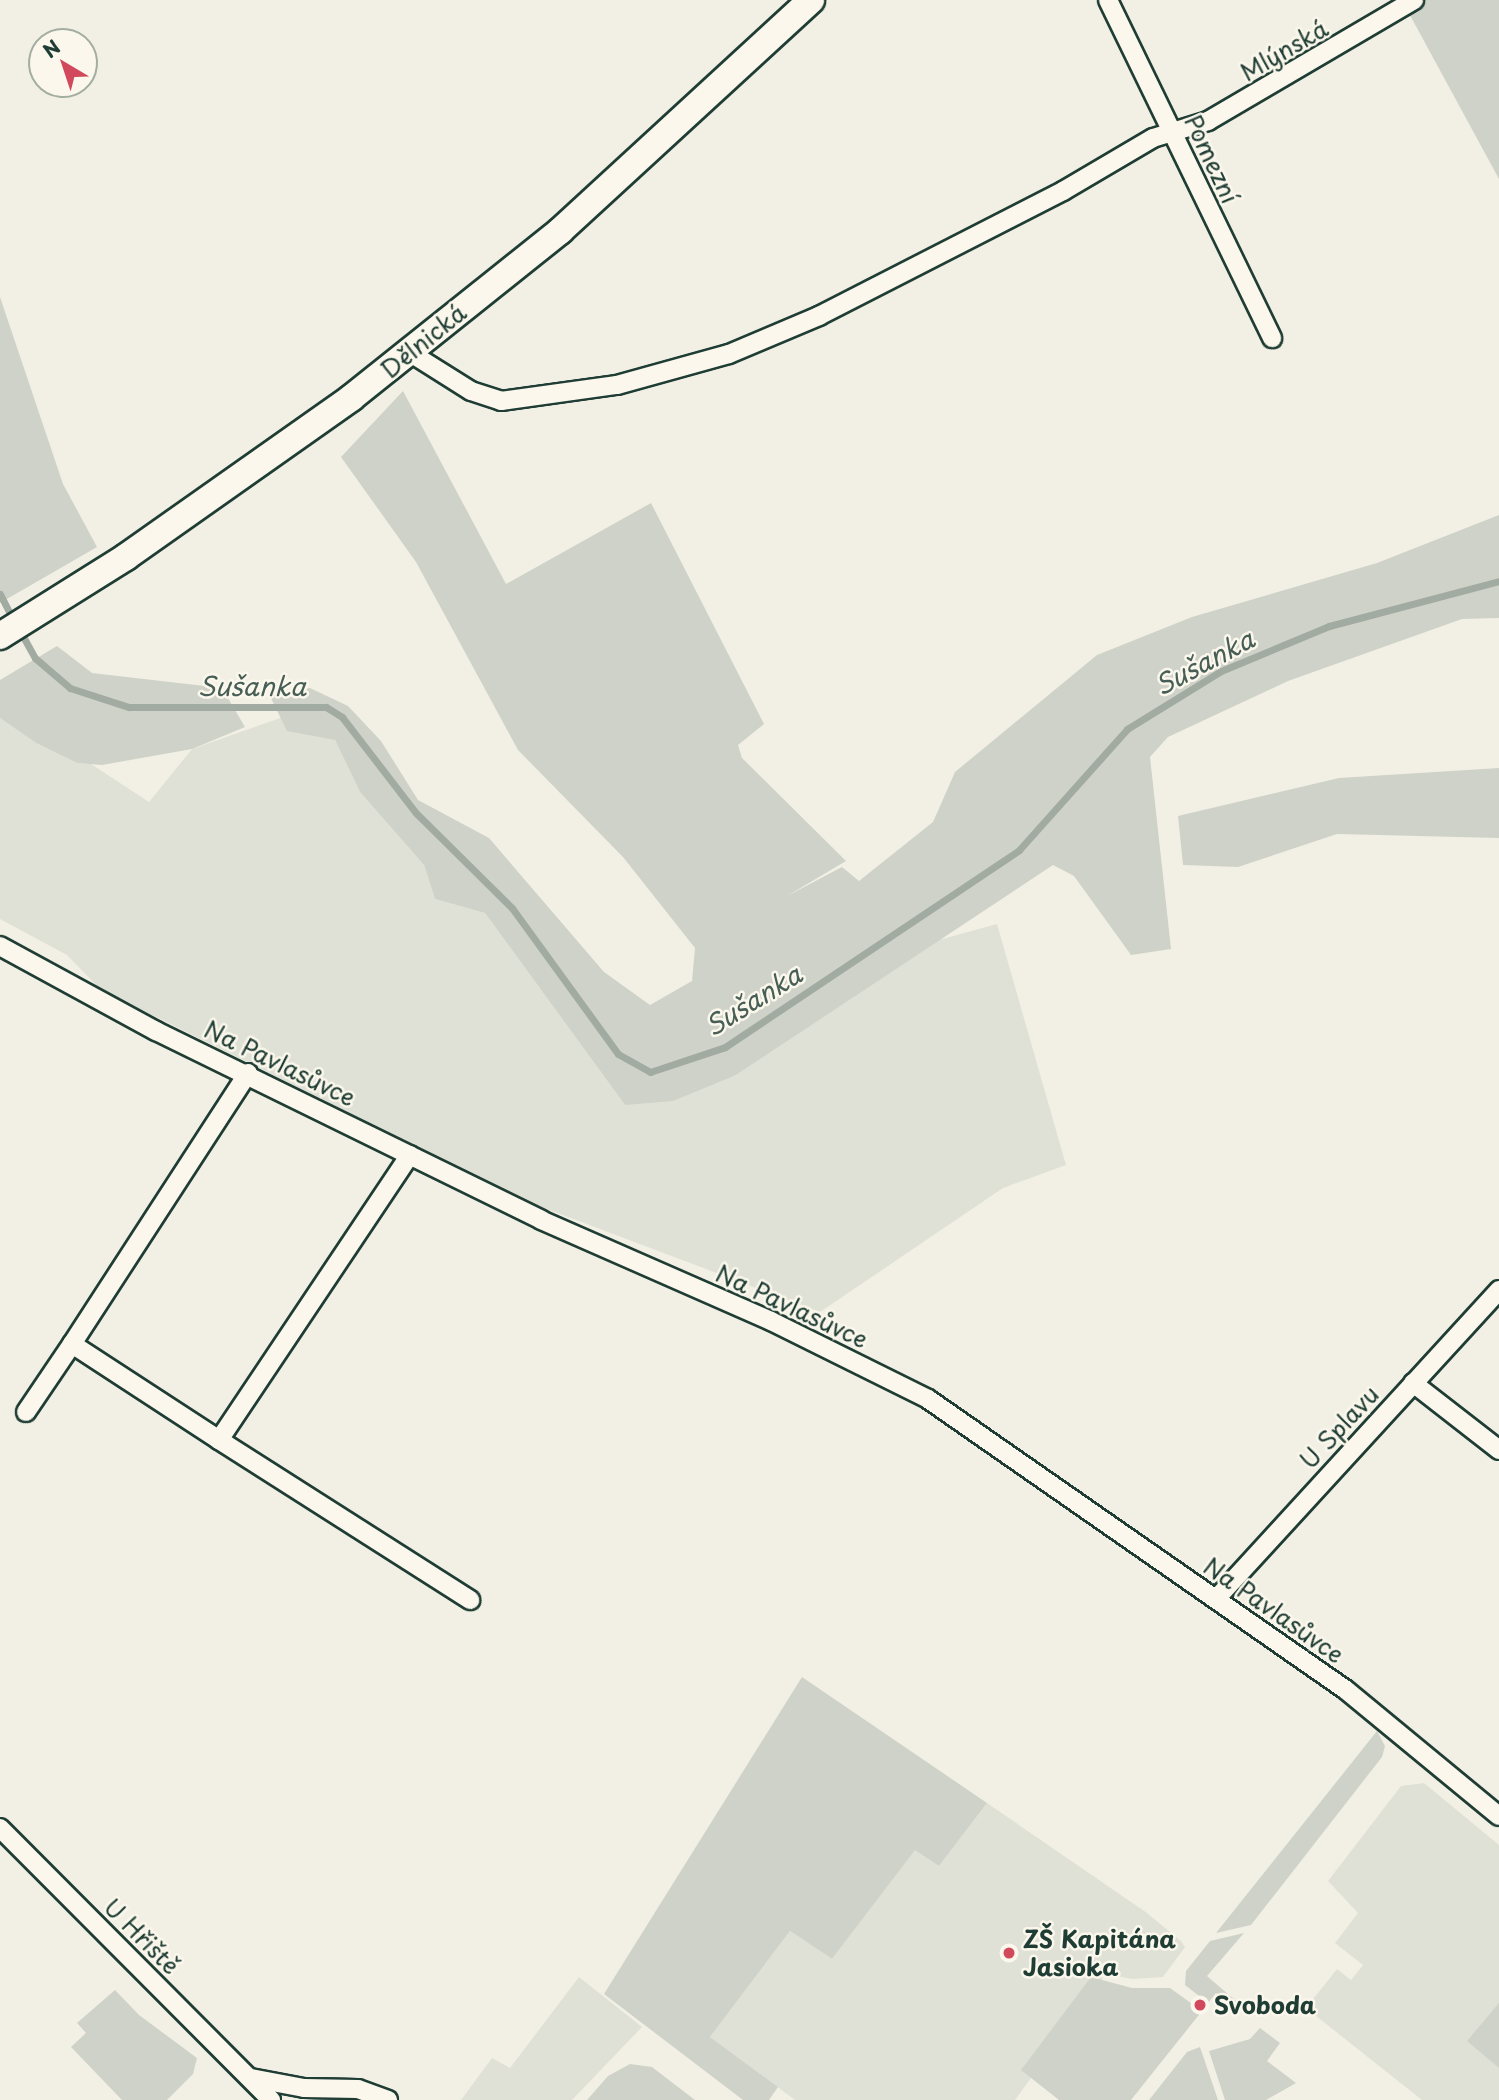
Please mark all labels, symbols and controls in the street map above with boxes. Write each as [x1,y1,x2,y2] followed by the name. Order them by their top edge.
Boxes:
[1235,13,1333,87] street label: Mlýnská
[28,28,98,98] north arrow
[36,33,66,64] text: N
[1179,110,1245,208] street label: Pomezní
[374,298,472,384] street label: Dělnická
[1149,623,1259,701] water label: Sušanka
[198,670,306,702] water label: Sušanka
[699,958,807,1042] water label: Sušanka
[199,1014,361,1112] street label: Na Pavlasůvce
[711,1258,873,1354] street label: Na Pavlasůvce
[1293,1379,1385,1475] street label: U Splavu
[1198,1551,1350,1669] street label: Na Pavlasůvce
[98,1892,186,1980] street label: U Hřiště
[1023,1925,1176,1981] place label: ZŠ Kapitána Jasioka
[1001,1945,1017,1961] marker: ZŠ Kapitána Jasioka
[1214,1991,1316,2019] place label: Svoboda
[1192,1997,1208,2013] marker: Svoboda

